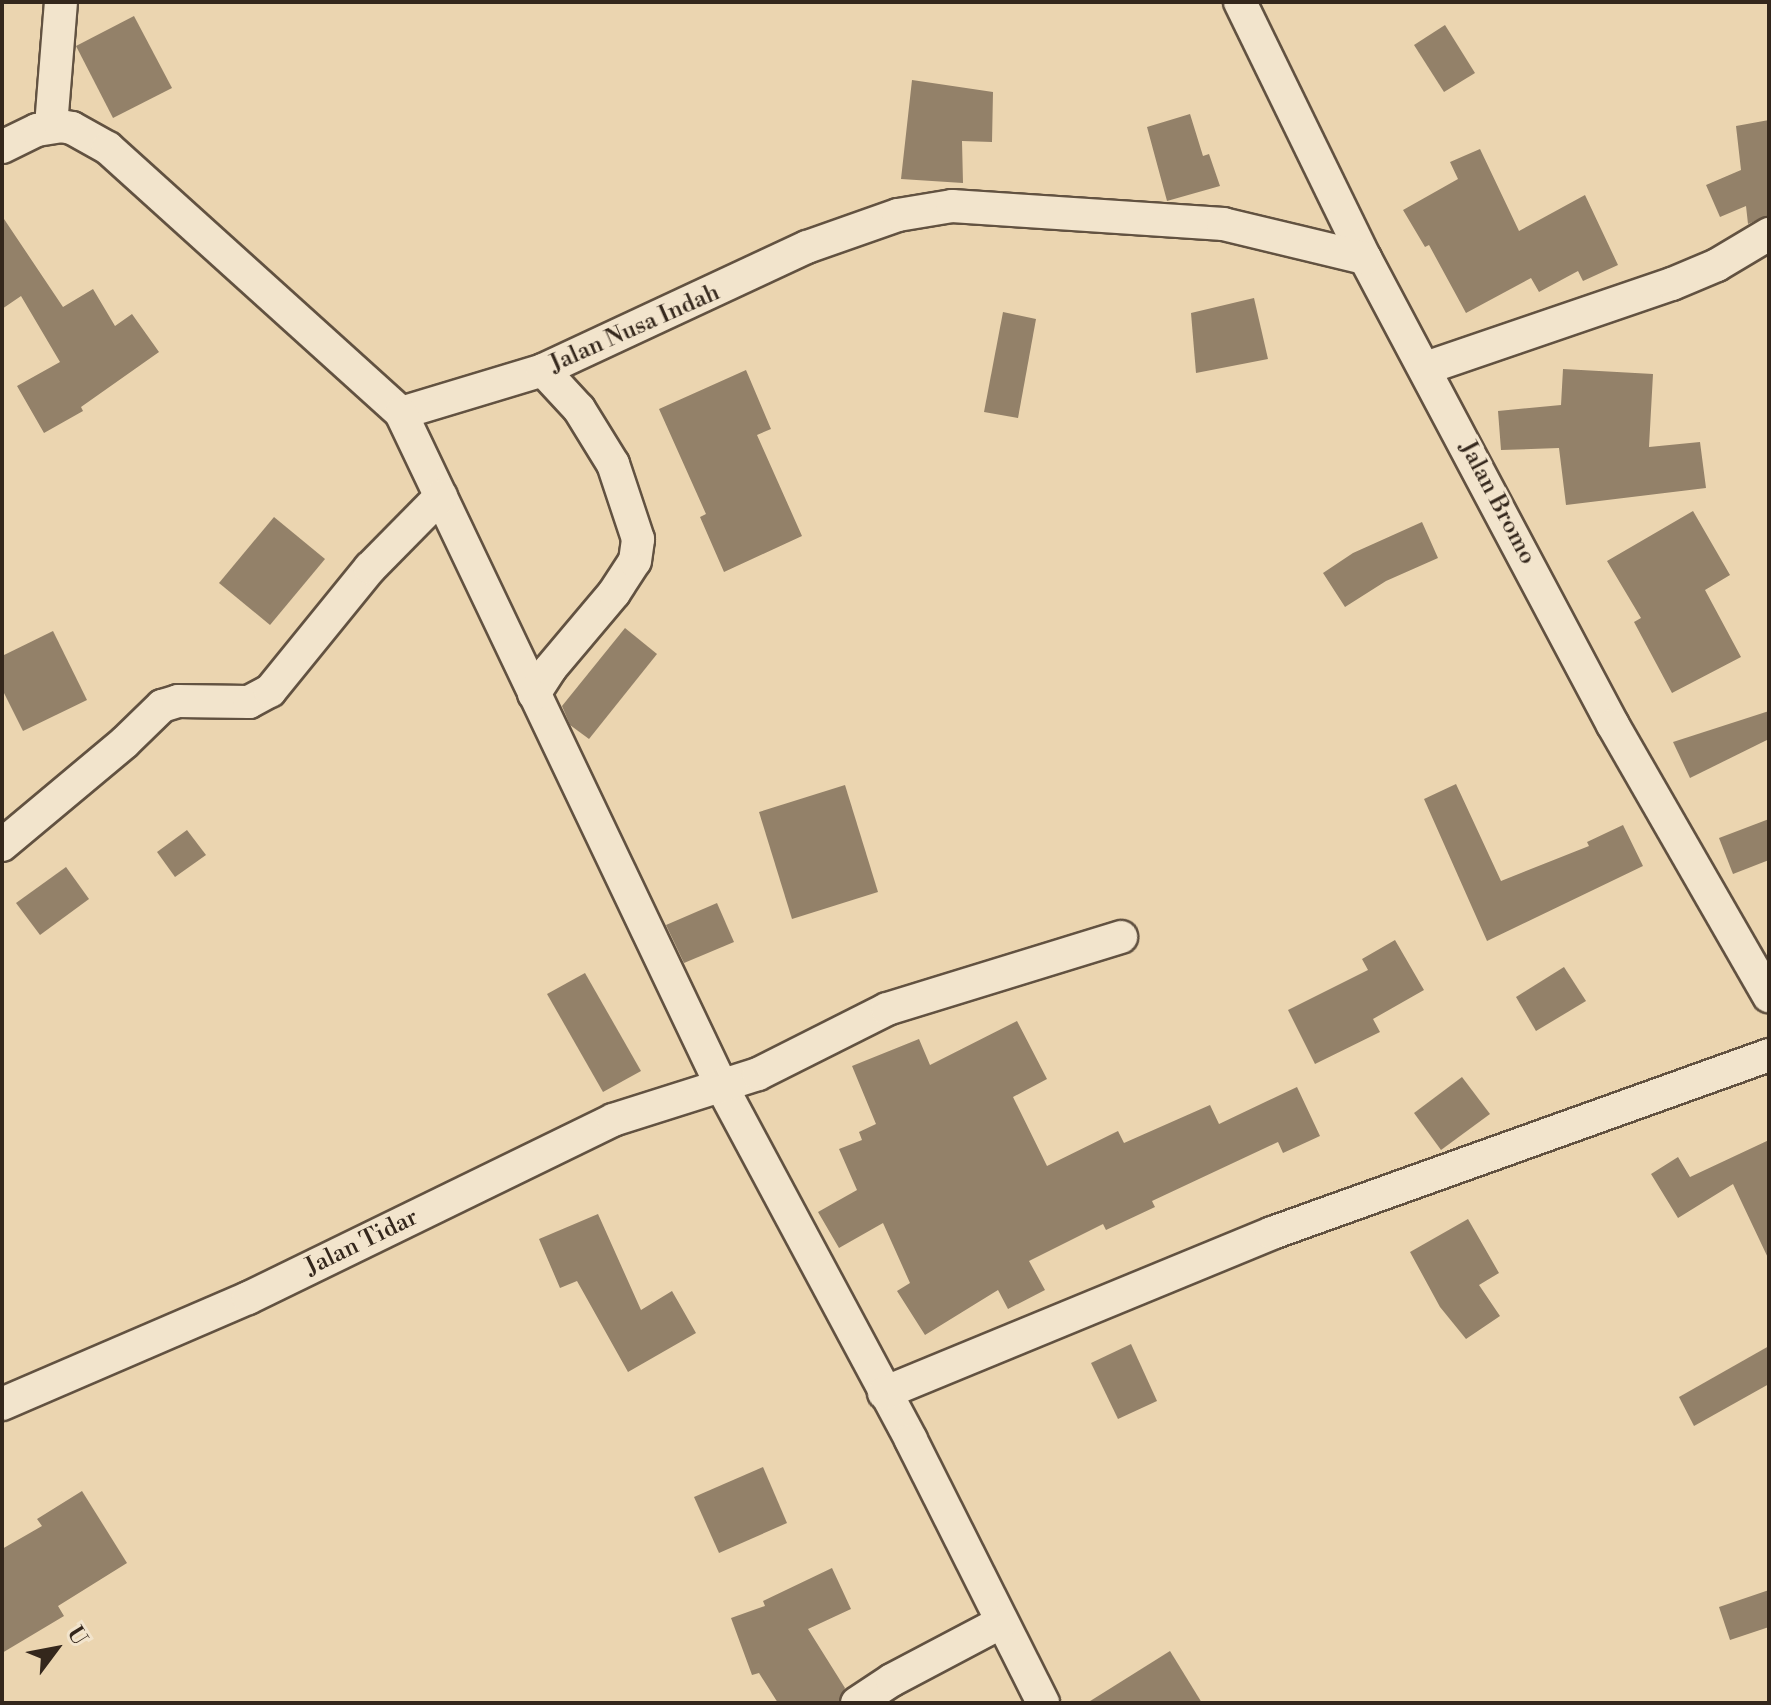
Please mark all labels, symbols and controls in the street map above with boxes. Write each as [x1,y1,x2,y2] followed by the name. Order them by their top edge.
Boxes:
[545,279,725,379] street label: Jalan Nusa Indah
[1452,436,1542,570] street label: Jalan Bromo
[301,1203,423,1283] street label: Jalan Tidar
[16,1609,96,1689] north arrow
[61,1622,93,1650] text: U

